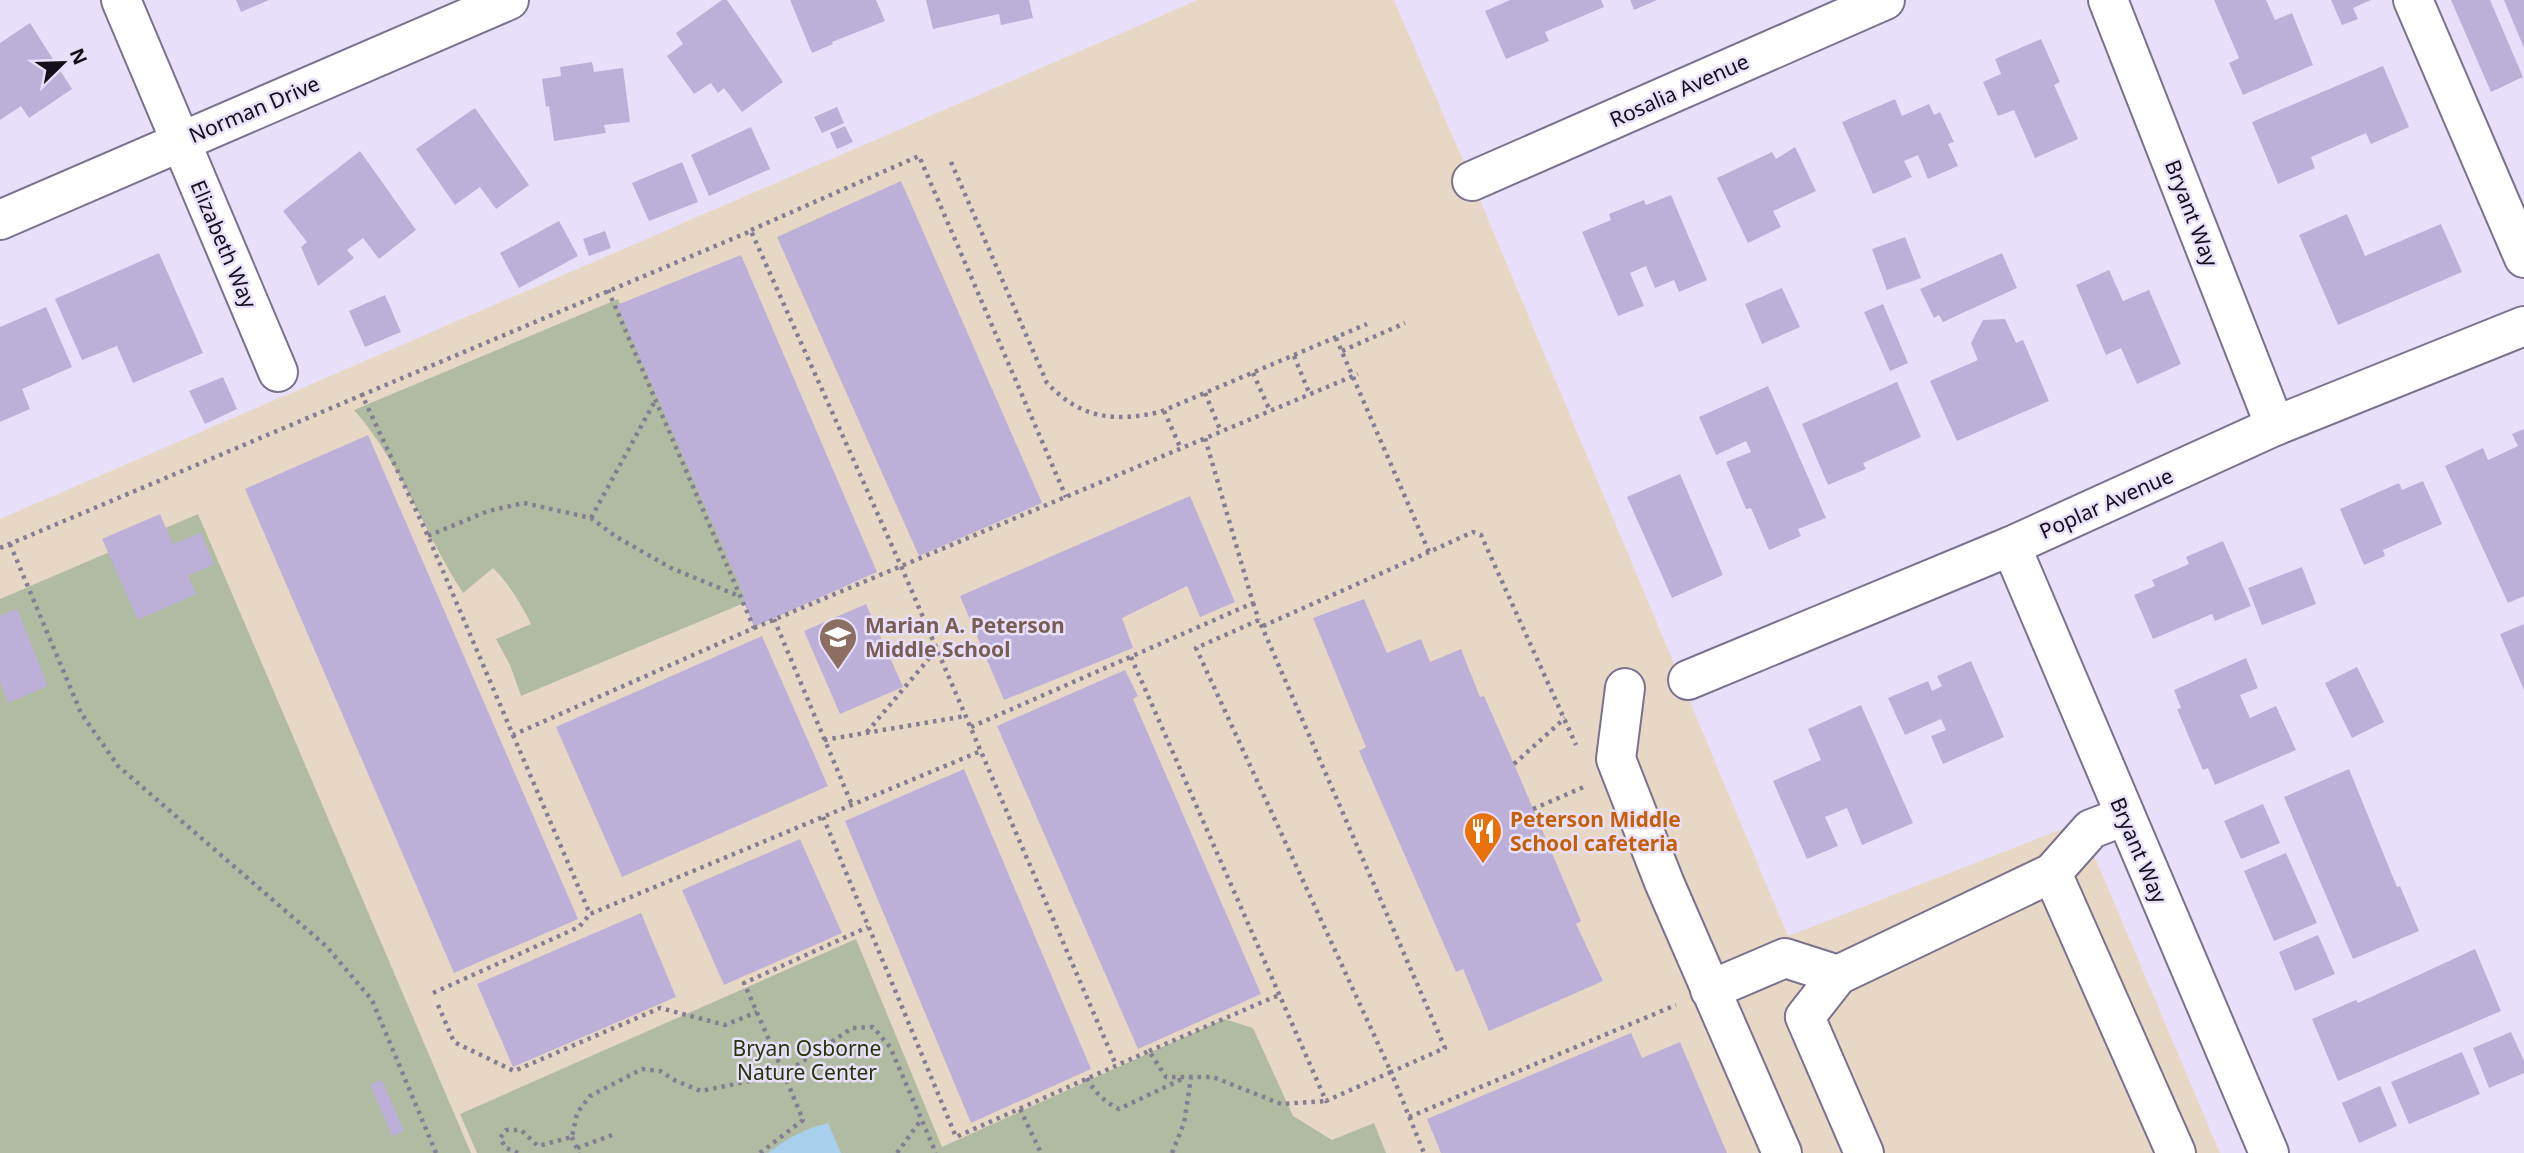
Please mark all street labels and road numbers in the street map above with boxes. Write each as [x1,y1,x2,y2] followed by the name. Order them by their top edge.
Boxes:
[1605,47,1753,133] street label: Rosalia Avenue
[184,69,324,149] street label: Norman Drive
[2159,155,2225,271] street label: Bryant Way
[184,176,264,313] street label: Elizabeth Way
[2035,461,2177,545] street label: Poplar Avenue
[2104,793,2174,907] street label: Bryant Way

